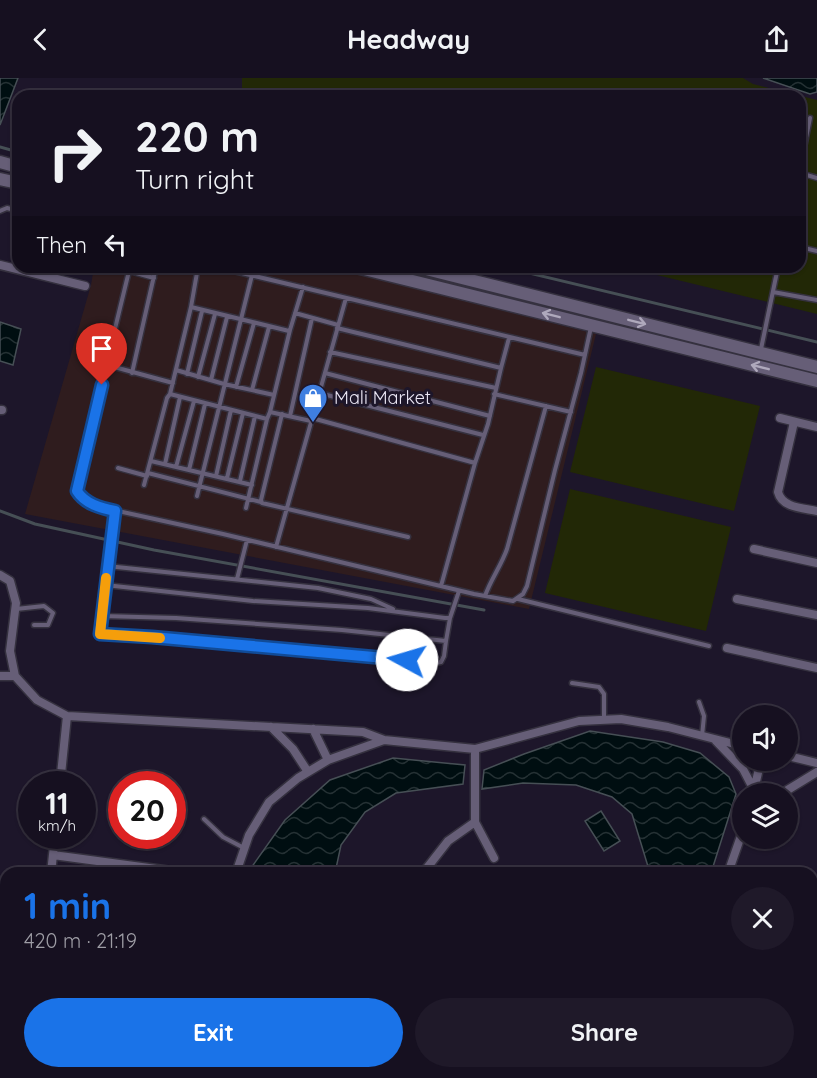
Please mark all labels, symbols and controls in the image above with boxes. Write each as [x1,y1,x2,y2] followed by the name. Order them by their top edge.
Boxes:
[347,22,470,56] text: Headway
[24,23,57,56] icon: back
[760,23,793,56] icon: share
[135,110,259,163] text: 220 m
[36,114,114,192] icon: right
[135,162,254,196] text: Turn right
[99,228,132,261] icon: left
[36,231,87,259] text: Then
[541,309,560,321] one-way arrow
[628,317,647,329] one-way arrow
[76,323,127,385] pin
[85,332,118,365] icon: arrive
[751,361,770,373] one-way arrow
[297,382,329,424] shop icon: Mali Market
[334,386,431,409] place label: Mali Market
[375,628,439,692] position arrow
[732,705,798,849] map controls
[732,705,798,771] button: sound
[108,771,186,849] speed limit sign: 20
[732,783,798,849] button: layers
[45,784,69,822] text: 11
[38,816,76,835] text: km/h
[24,883,111,928] text: 1 min
[731,887,794,950] button: close
[24,928,137,953] text: 420 m · 21:19
[24,998,403,1067] button: Exit
[415,998,794,1067] button: Share

